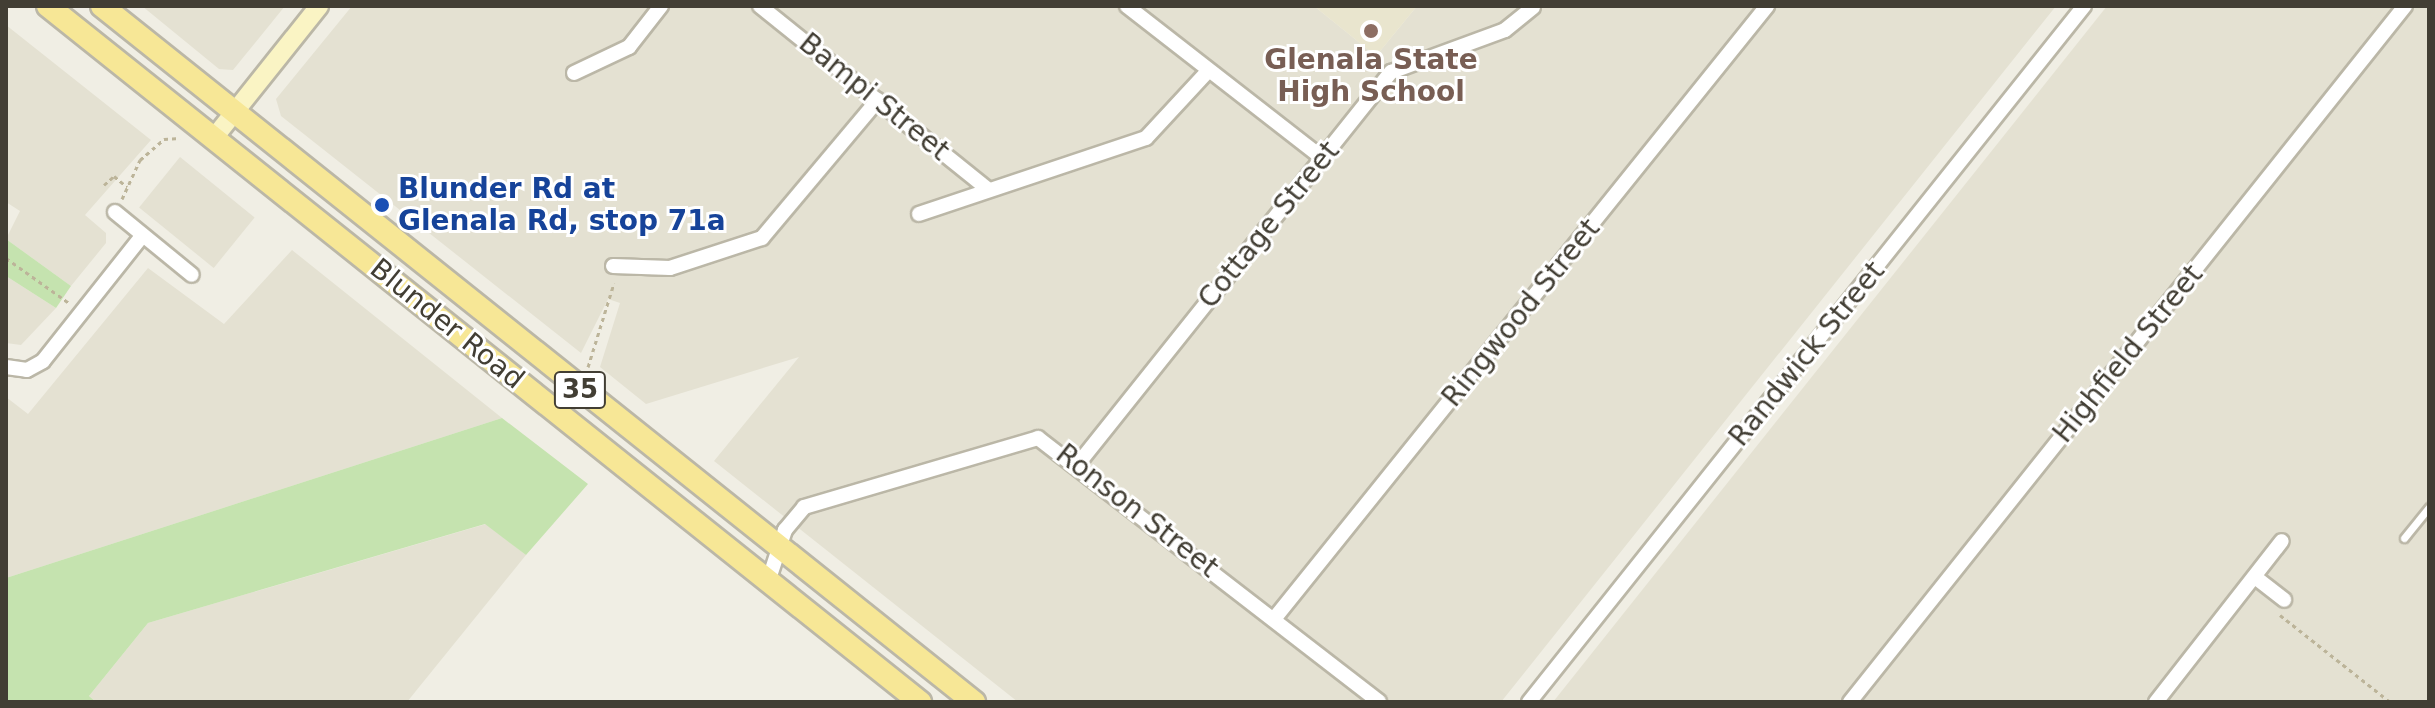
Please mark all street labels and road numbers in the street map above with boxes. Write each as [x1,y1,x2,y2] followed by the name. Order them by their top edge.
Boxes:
[792,26,956,168] street label: Bampi Street
[1192,135,1346,315] street label: Cottage Street
[1435,212,1607,414] street label: Ringwood Street
[363,252,531,396] street label: Blunder Road
[1722,255,1892,453] street label: Randwick Street
[2046,258,2210,450] street label: Highfield Street
[552,368,608,412] road number: 35
[1049,437,1225,585] street label: Ronson Street

